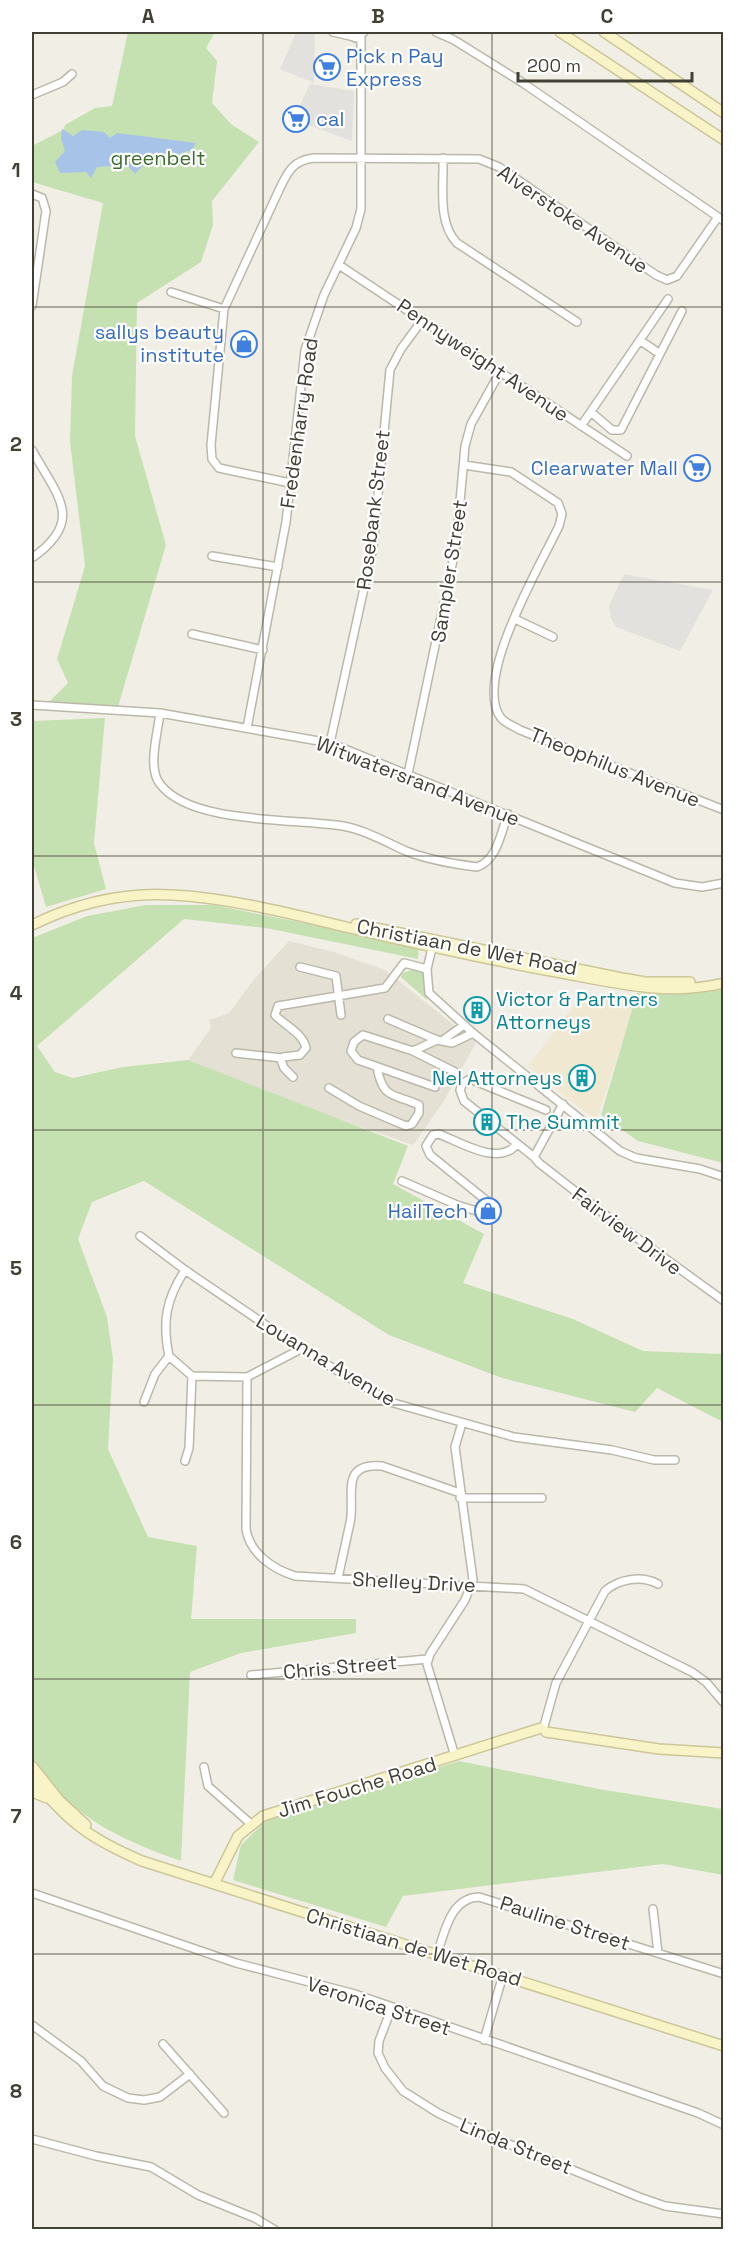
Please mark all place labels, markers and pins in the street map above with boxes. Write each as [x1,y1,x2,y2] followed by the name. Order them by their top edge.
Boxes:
[346,43,443,92] place label: Pick n Pay Express
[312,52,342,82] supermarket icon: Pick n Pay Express
[281,104,311,134] supermarket icon: cal
[316,106,344,132] place label: cal
[95,319,224,368] place label: sallys beauty institute
[229,329,259,359] shop icon: sallys beauty institute
[682,453,712,483] supermarket icon: Clearwater Mall
[531,455,678,481] place label: Clearwater Mall
[496,986,658,1035] place label: Victor & Partners Attorneys
[462,995,492,1025] building icon: Victor & Partners Attorneys
[567,1063,597,1093] building icon: Nel Attorneys
[432,1065,562,1091] place label: Nel Attorneys
[472,1107,502,1137] building icon: The Summit
[506,1109,620,1135] place label: The Summit
[473,1196,503,1226] shop icon: HailTech
[388,1198,468,1224] place label: HailTech

